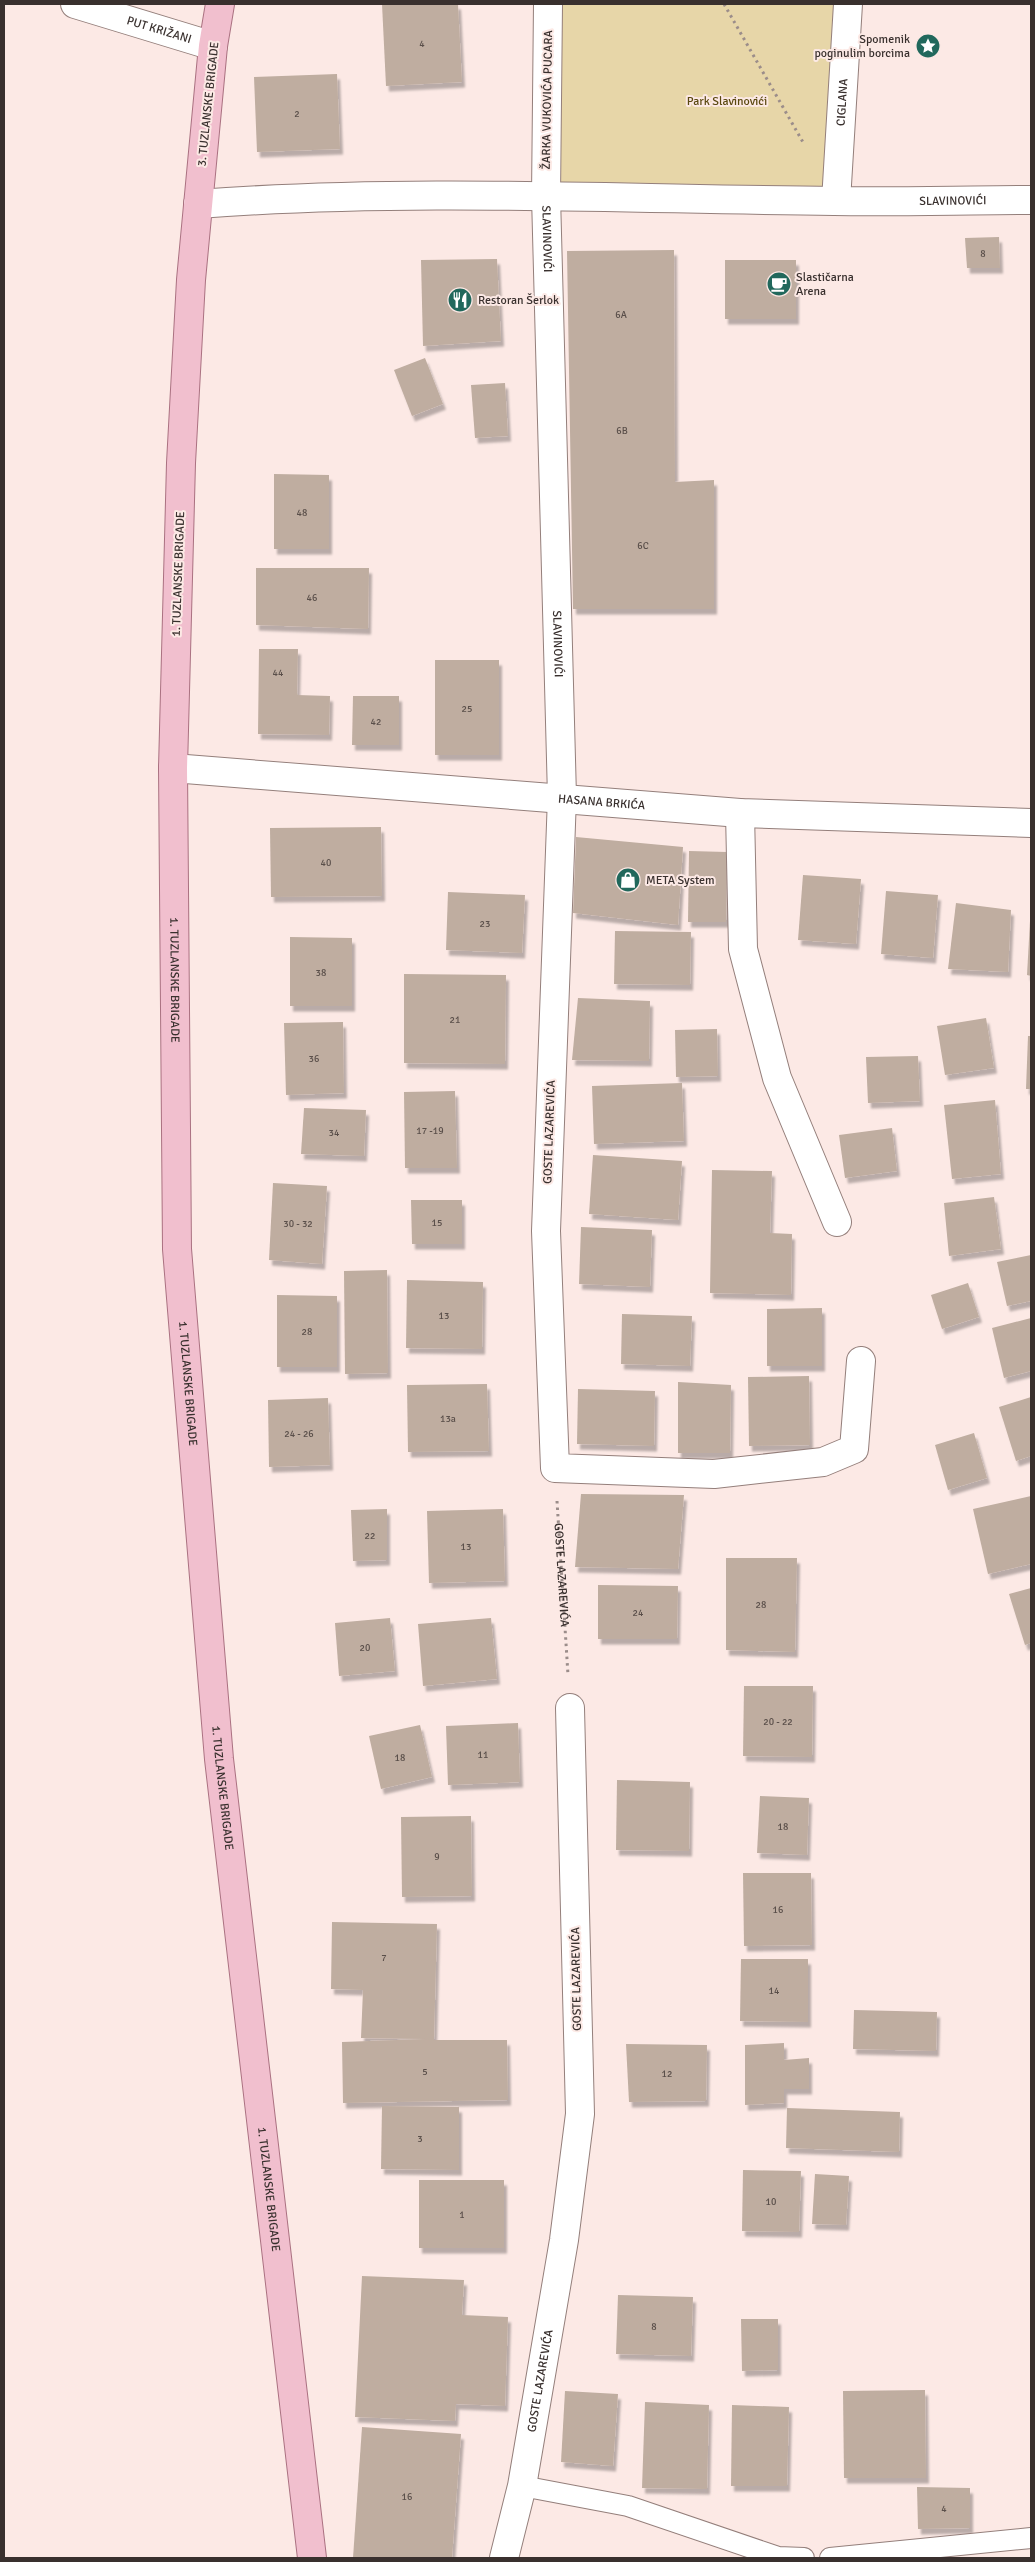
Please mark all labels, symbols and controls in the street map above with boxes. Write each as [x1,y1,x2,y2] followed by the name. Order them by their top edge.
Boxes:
[125,13,193,47] street label: PUT KRIŽANI
[539,29,556,170] street label: ŽARKA VUKOVIĆA PUCARA
[814,32,910,61] place label: Spomenik poginulim borcima
[915,33,941,59] place icon: Spomenik poginulim borcima
[419,38,425,50] house number: 4
[194,41,223,167] street label: 3. TUZLANSKE BRIGADE
[834,77,851,126] street label: CIGLANA
[687,94,767,109] park label: Park Slavinovići
[294,108,300,120] house number: 2
[919,193,987,209] street label: SLAVINOVIĆI
[538,205,555,273] street label: SLAVINOVIĆI
[980,248,986,260] house number: 8
[796,270,854,299] place label: Slastičarna Arena
[766,271,792,297] cafe icon: Slastičarna Arena
[447,287,473,313] restaurant icon: Restoran Šerlok
[478,293,559,308] place label: Restoran Šerlok
[615,309,627,321] house number: 6A
[616,425,628,437] house number: 6B
[297,507,307,519] house number: 48
[169,511,188,637] street label: 1. TUZLANSKE BRIGADE
[637,540,649,552] house number: 6C
[307,592,317,604] house number: 46
[549,610,566,678] street label: SLAVINOVIĆI
[273,667,284,679] house number: 44
[462,703,472,715] house number: 25
[371,716,381,728] house number: 42
[557,792,646,814] street label: HASANA BRKIĆA
[321,857,331,869] house number: 40
[615,867,641,893] shop icon: META System
[646,873,715,888] place label: META System
[166,917,182,1043] street label: 1. TUZLANSKE BRIGADE
[480,918,490,930] house number: 23
[316,967,326,979] house number: 38
[450,1014,460,1026] house number: 21
[309,1053,319,1065] house number: 36
[540,1079,559,1184] street label: GOSTE LAZAREVIĆA
[416,1125,444,1137] house number: 17 -19
[329,1127,340,1139] house number: 34
[432,1217,442,1229] house number: 15
[283,1218,313,1230] house number: 30 - 32
[439,1310,449,1322] house number: 13
[175,1320,200,1447] street label: 1. TUZLANSKE BRIGADE
[302,1326,312,1338] house number: 28
[440,1413,456,1425] house number: 13a
[284,1428,314,1440] house number: 24 - 26
[550,1523,572,1628] street label: GOSTE LAZAREVIĆA
[365,1530,375,1542] house number: 22
[461,1541,471,1553] house number: 13
[756,1599,766,1611] house number: 28
[633,1607,644,1619] house number: 24
[360,1642,370,1654] house number: 20
[763,1716,793,1728] house number: 20 - 22
[208,1725,237,1851] street label: 1. TUZLANSKE BRIGADE
[478,1749,488,1761] house number: 11
[395,1752,405,1764] house number: 18
[778,1821,788,1833] house number: 18
[434,1851,440,1863] house number: 9
[773,1904,783,1916] house number: 16
[568,1926,585,2031] street label: GOSTE LAZAREVIĆA
[381,1952,387,1964] house number: 7
[769,1985,780,1997] house number: 14
[422,2066,428,2078] house number: 5
[662,2068,672,2080] house number: 12
[254,2126,283,2253] street label: 1. TUZLANSKE BRIGADE
[417,2133,423,2145] house number: 3
[766,2196,776,2208] house number: 10
[459,2209,465,2221] house number: 1
[651,2321,657,2333] house number: 8
[524,2328,557,2433] street label: GOSTE LAZAREVIĆA
[402,2491,412,2503] house number: 16
[941,2503,947,2515] house number: 4

